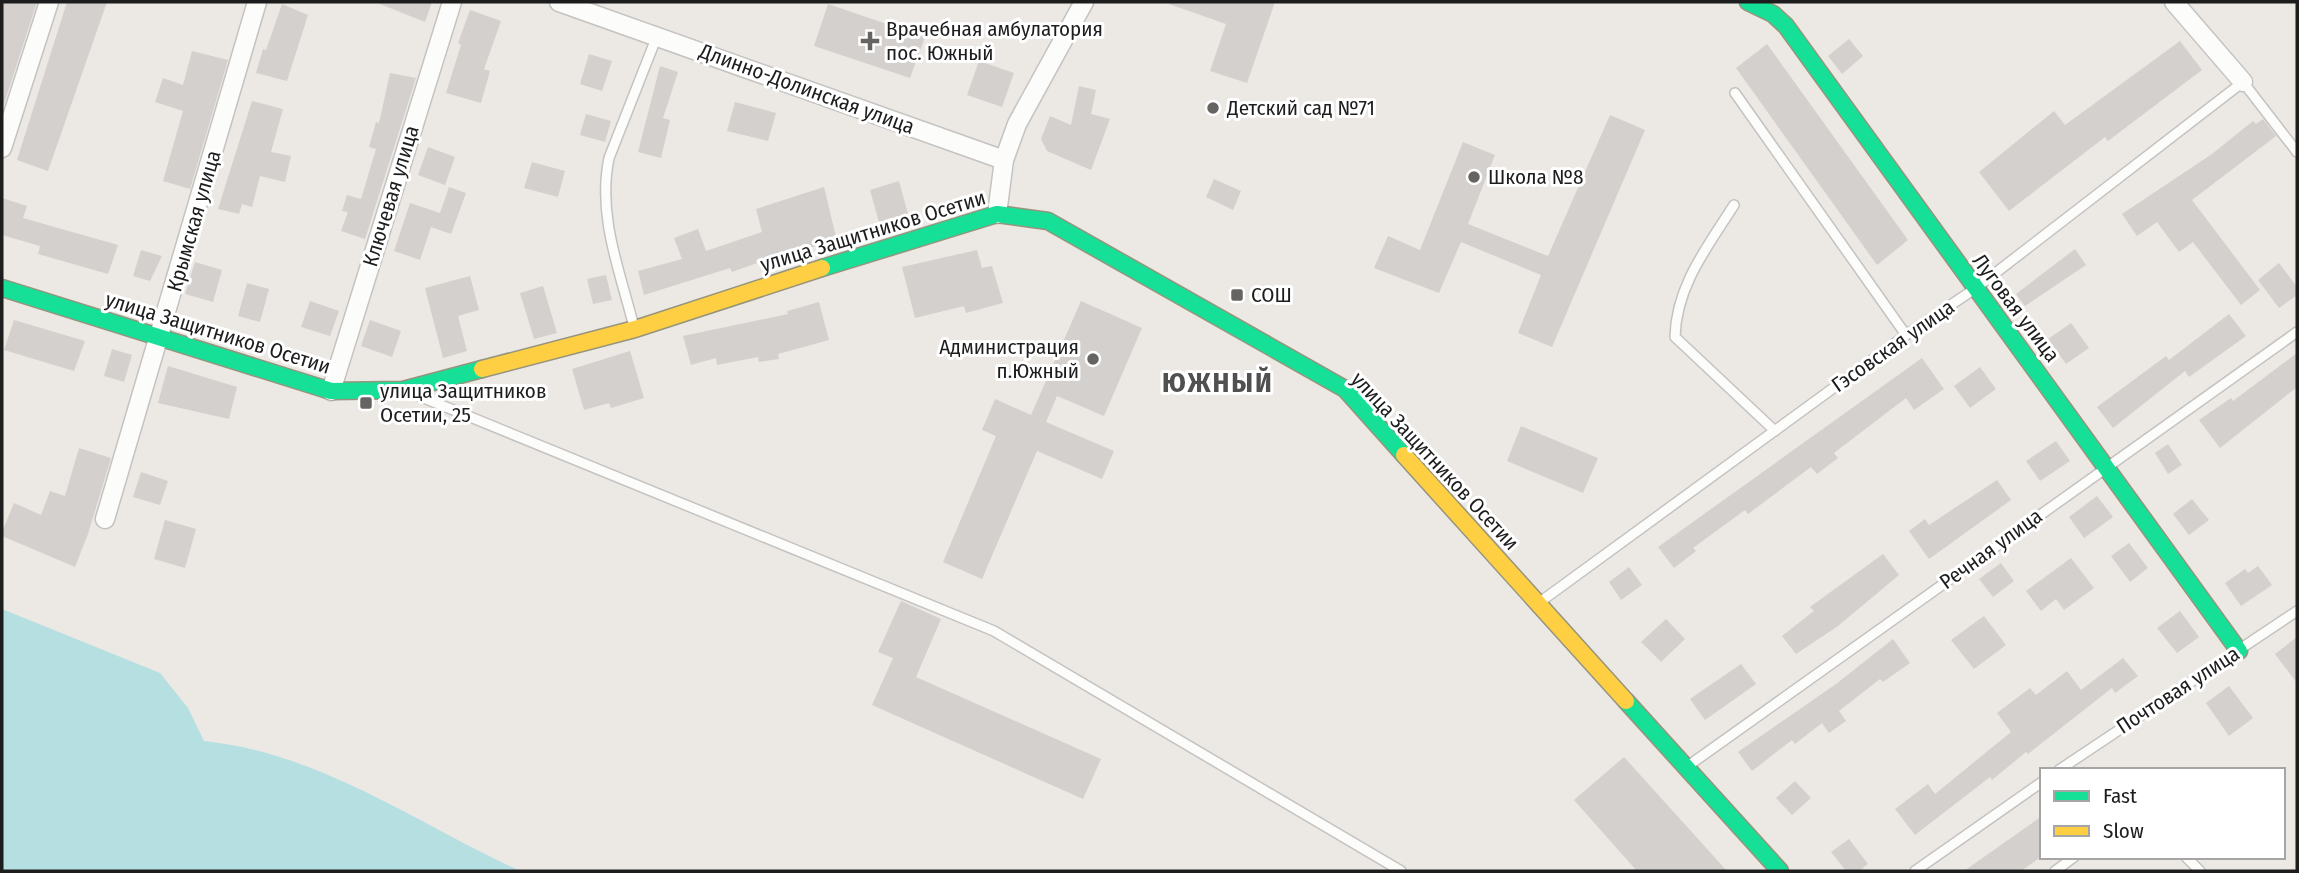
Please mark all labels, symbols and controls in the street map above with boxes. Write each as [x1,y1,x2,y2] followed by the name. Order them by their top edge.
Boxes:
[886,16,1103,66] place label: Врачебная амбулатория пос. Южный
[860,31,880,51] marker: Врачебная амбулатория пос. Южный
[695,38,918,140] street label: Длинно-Долинская улица
[1226,95,1375,121] place label: Детский сад №71
[1205,100,1221,116] marker: Детский сад №71
[357,122,425,270] street label: Ключевая улица
[161,147,227,295] street label: Крымская улица
[1488,164,1583,190] place label: Школа №8
[1466,169,1482,185] marker: Школа №8
[757,184,989,278] street label: улица Защитников Осетии
[1967,249,2065,367] street label: Луговая улица
[1251,282,1292,308] place label: СОШ
[102,286,334,380] street label: улица Защитников Осетии
[1229,287,1245,303] marker: СОШ
[1827,294,1959,398] street label: Гэсовская улица
[939,334,1079,384] place label: Администрация п.Южный
[1085,351,1101,367] marker: Администрация п.Южный
[1162,366,1274,399] district label: ЮЖНЫЙ
[1346,367,1524,555] street label: улица Защитников Осетии
[380,378,546,428] place label: улица Защитников Осетии, 25
[358,395,374,411] marker: улица Защитников Осетии, 25
[1935,503,2047,595] street label: Речная улица
[2111,641,2245,739] street label: Почтовая улица
[2040,768,2285,859] legend
[2103,783,2137,809] text: Fast
[2103,818,2144,844] text: Slow

